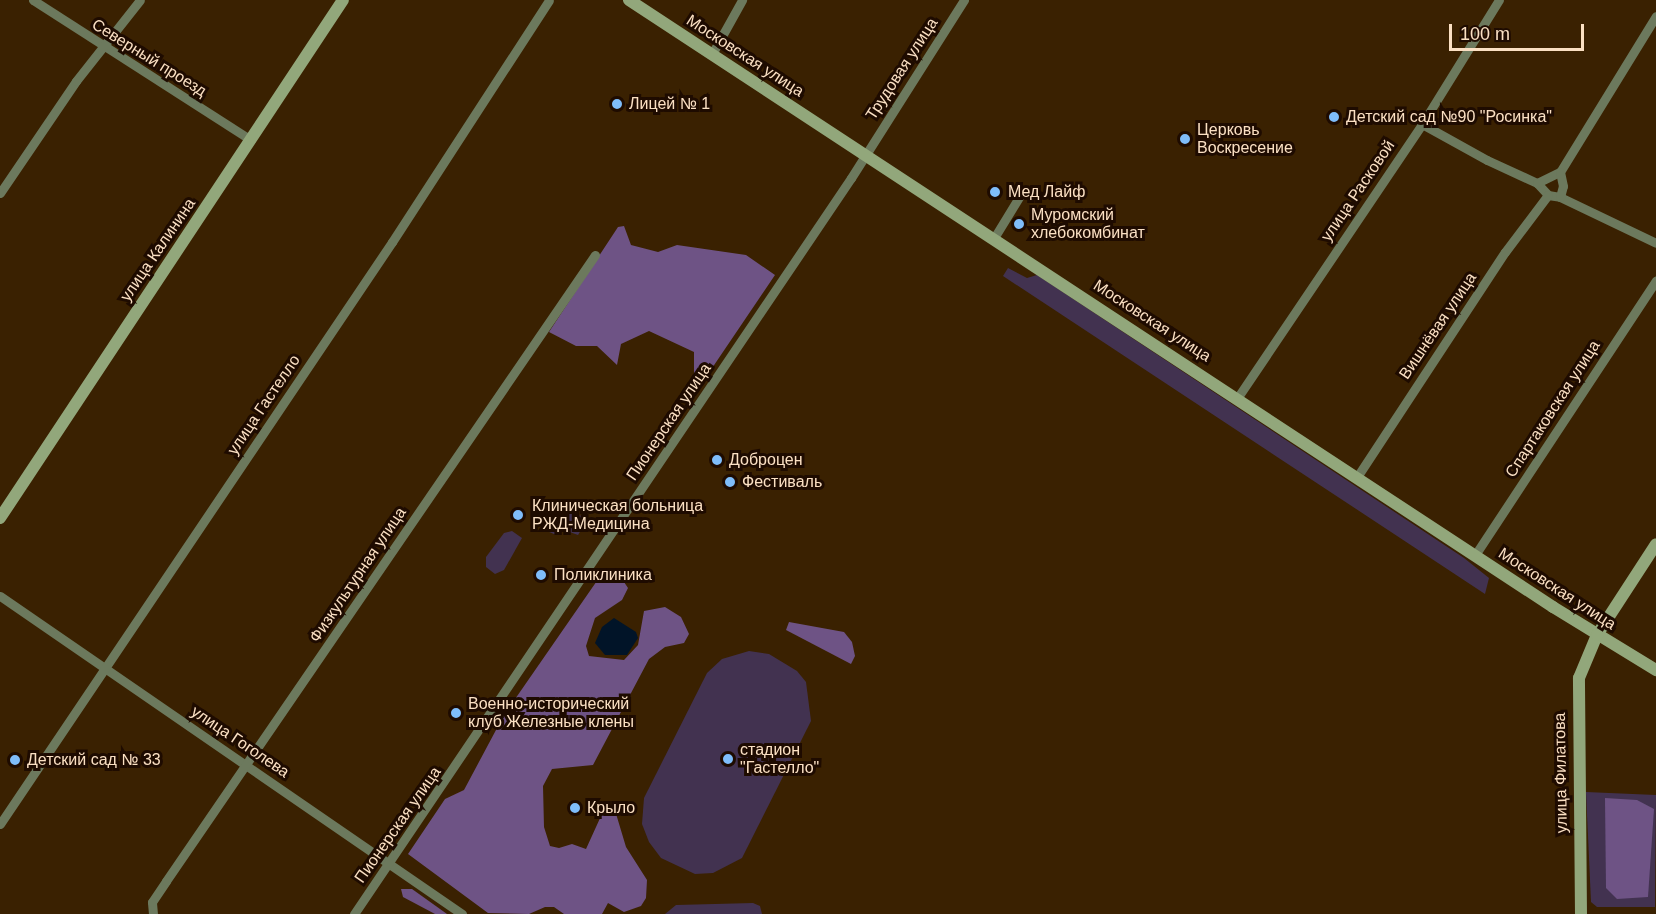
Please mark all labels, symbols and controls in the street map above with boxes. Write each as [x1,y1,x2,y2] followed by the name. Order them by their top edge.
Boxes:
[683,11,807,101] street label: Московская улица
[1452,12,1587,50] scale bar
[862,14,942,124] street label: Трудовая улица
[88,15,210,101] street label: Северный проезд
[1460,24,1510,44] text: 100 m
[629,94,710,114] place label: Лицей № 1
[610,97,624,111] marker: Лицей № 1
[1346,107,1552,127] place label: Детский сад №90 "Росинка"
[1327,110,1341,124] marker: Детский сад №90 "Росинка"
[1197,120,1293,158] place label: Церковь Воскресение
[1178,132,1192,146] marker: Церковь Воскресение
[1317,137,1399,245] street label: улица Расковой
[1008,182,1085,202] place label: Мед Лайф
[986,183,1004,201] marker: Мед Лайф
[116,195,200,305] street label: улица Калинина
[1031,205,1145,243] place label: Муромский хлебокомбинат
[1012,217,1026,231] marker: Муромский хлебокомбинат
[1395,269,1481,383] street label: Вишнёвая улица
[1090,276,1214,366] street label: Московская улица
[1502,337,1604,481] street label: Спартаковская улица
[224,351,304,459] street label: улица Гастелло
[623,360,715,484] street label: Пионерская улица
[729,450,803,470] place label: Доброцен
[710,453,724,467] marker: Доброцен
[742,472,822,492] place label: Фестиваль
[723,475,737,489] marker: Фестиваль
[532,496,703,534] place label: Клиническая больница РЖД-Медицина
[306,504,410,646] street label: Физкультурная улица
[509,506,527,524] marker: Клиническая больница РЖД-Медицина
[1495,544,1619,634] street label: Московская улица
[554,565,652,585] place label: Поликлиника
[532,566,550,584] marker: Поликлиника
[468,694,634,732] place label: Военно-исторический клуб Железные клены
[187,702,293,782] street label: улица Гоголева
[449,706,463,720] marker: Военно-исторический клуб Железные клены
[1550,713,1572,833] street label: улица Филатова
[740,740,819,778] place label: стадион "Гастелло"
[27,750,161,770] place label: Детский сад № 33
[721,752,735,766] marker: стадион "Гастелло"
[8,753,22,767] marker: Детский сад № 33
[351,763,445,887] street label: Пионерская улица
[587,798,635,818] place label: Крыло
[568,801,582,815] marker: Крыло

